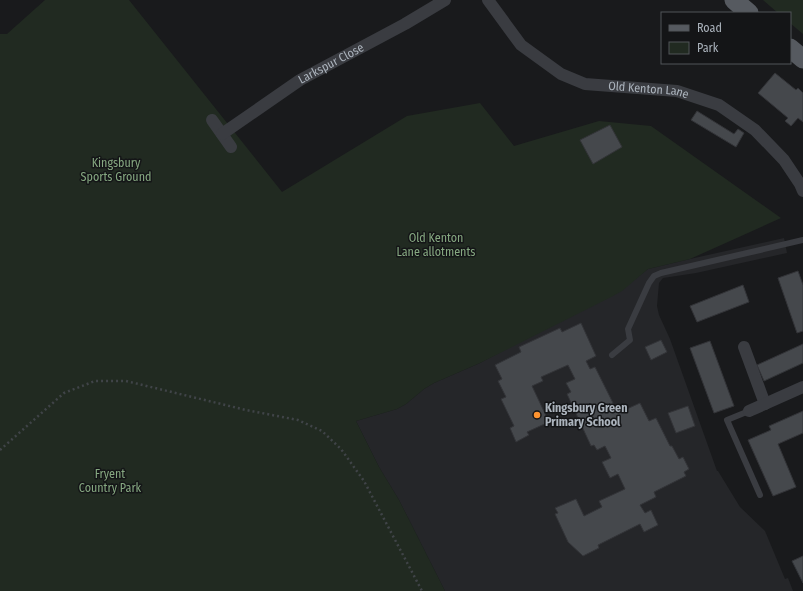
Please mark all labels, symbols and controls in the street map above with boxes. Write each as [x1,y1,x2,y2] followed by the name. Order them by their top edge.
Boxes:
[661,12,791,64] legend
[697,21,722,35] text: Road
[296,40,366,87] street label: Larkspur Close
[697,41,719,55] text: Park
[608,79,691,101] street label: Old Kenton Lane
[81,156,151,184] park label: Kingsbury Sports Ground
[397,231,476,259] park label: Old Kenton Lane allotments
[545,401,627,429] place label: Kingsbury Green Primary School
[532,410,542,420] marker: Kingsbury Green Primary School
[79,467,142,495] park label: Fryent Country Park

